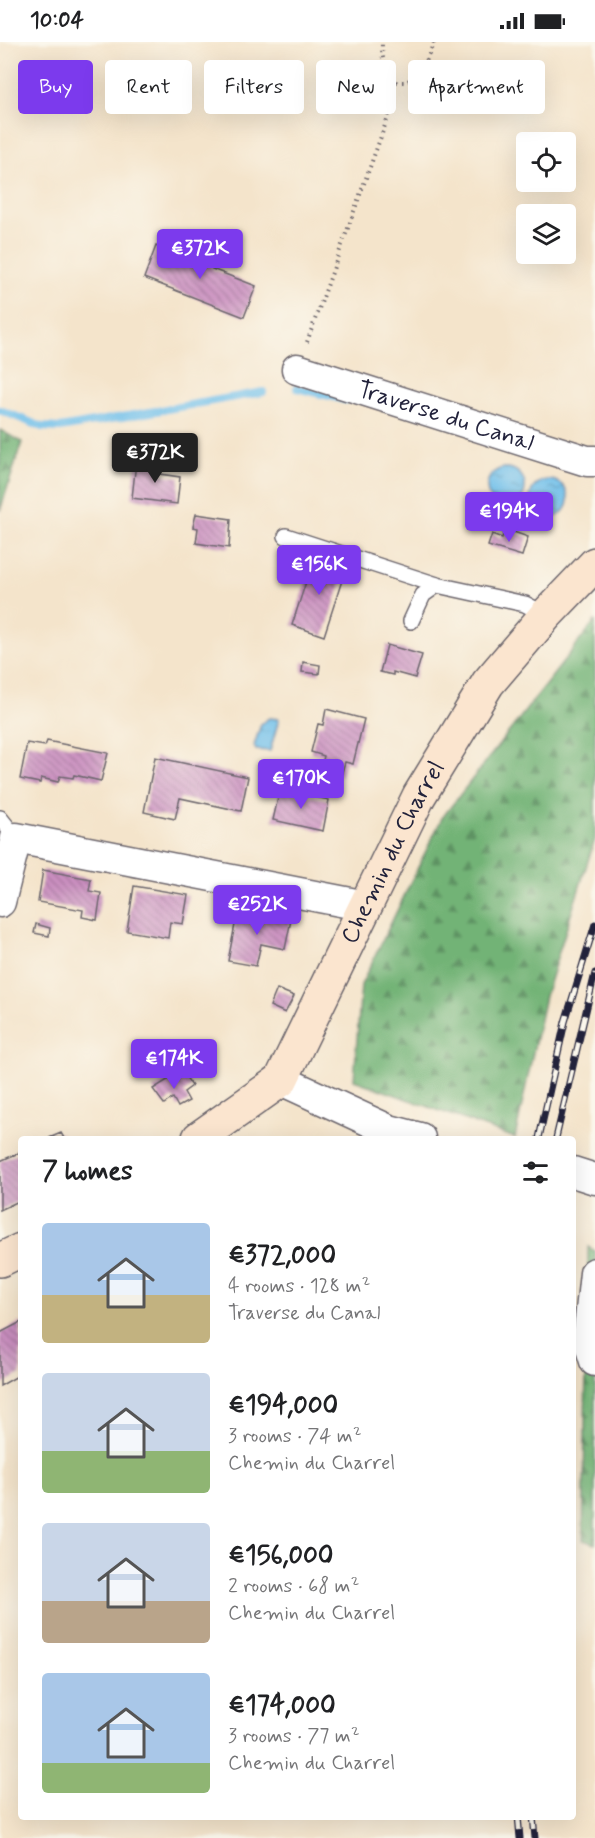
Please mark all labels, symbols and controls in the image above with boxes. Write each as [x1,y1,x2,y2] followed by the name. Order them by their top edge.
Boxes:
[30,7,84,35] text: 10:04
[18,60,93,114] chip: Buy
[105,60,192,114] chip: Rent
[204,60,304,114] chip: Filters
[316,60,396,114] chip: New
[408,60,545,114] chip: Apartment
[516,132,576,264] map controls
[516,132,576,192] button: locate
[516,204,576,264] button: layers
[158,229,242,280] pin: €372K
[171,235,229,262] text: €372K
[354,374,538,459] street label: Traverse du Canal
[113,433,197,484] pin: €372K
[126,439,184,466] text: €372K
[467,492,551,543] pin: €194K
[479,498,539,525] text: €194K
[277,545,361,596] pin: €156K
[291,551,347,578] text: €156K
[334,755,452,949] street label: Chemin du Charrel
[259,759,343,810] pin: €170K
[272,765,330,792] text: €170K
[215,885,299,936] pin: €252K
[227,891,287,918] text: €252K
[132,1039,216,1090] pin: €174K
[145,1045,203,1072] text: €174K
[42,1155,133,1189] text: 7 homes
[519,1156,552,1189] icon: filters
[228,1239,336,1273] text: €372,000
[90,1247,162,1319] icon: home
[228,1273,370,1300] text: 4 rooms · 128 m²
[228,1300,381,1327] text: Traverse du Canal
[228,1389,338,1423] text: €194,000
[90,1397,162,1469] icon: home
[228,1423,362,1450] text: 3 rooms · 74 m²
[228,1450,395,1477] text: Chemin du Charrel
[228,1539,333,1573] text: €156,000
[90,1547,162,1619] icon: home
[228,1573,359,1600] text: 2 rooms · 68 m²
[228,1600,395,1627] text: Chemin du Charrel
[228,1689,336,1723] text: €174,000
[90,1697,162,1769] icon: home
[228,1723,360,1750] text: 3 rooms · 77 m²
[228,1750,395,1777] text: Chemin du Charrel

